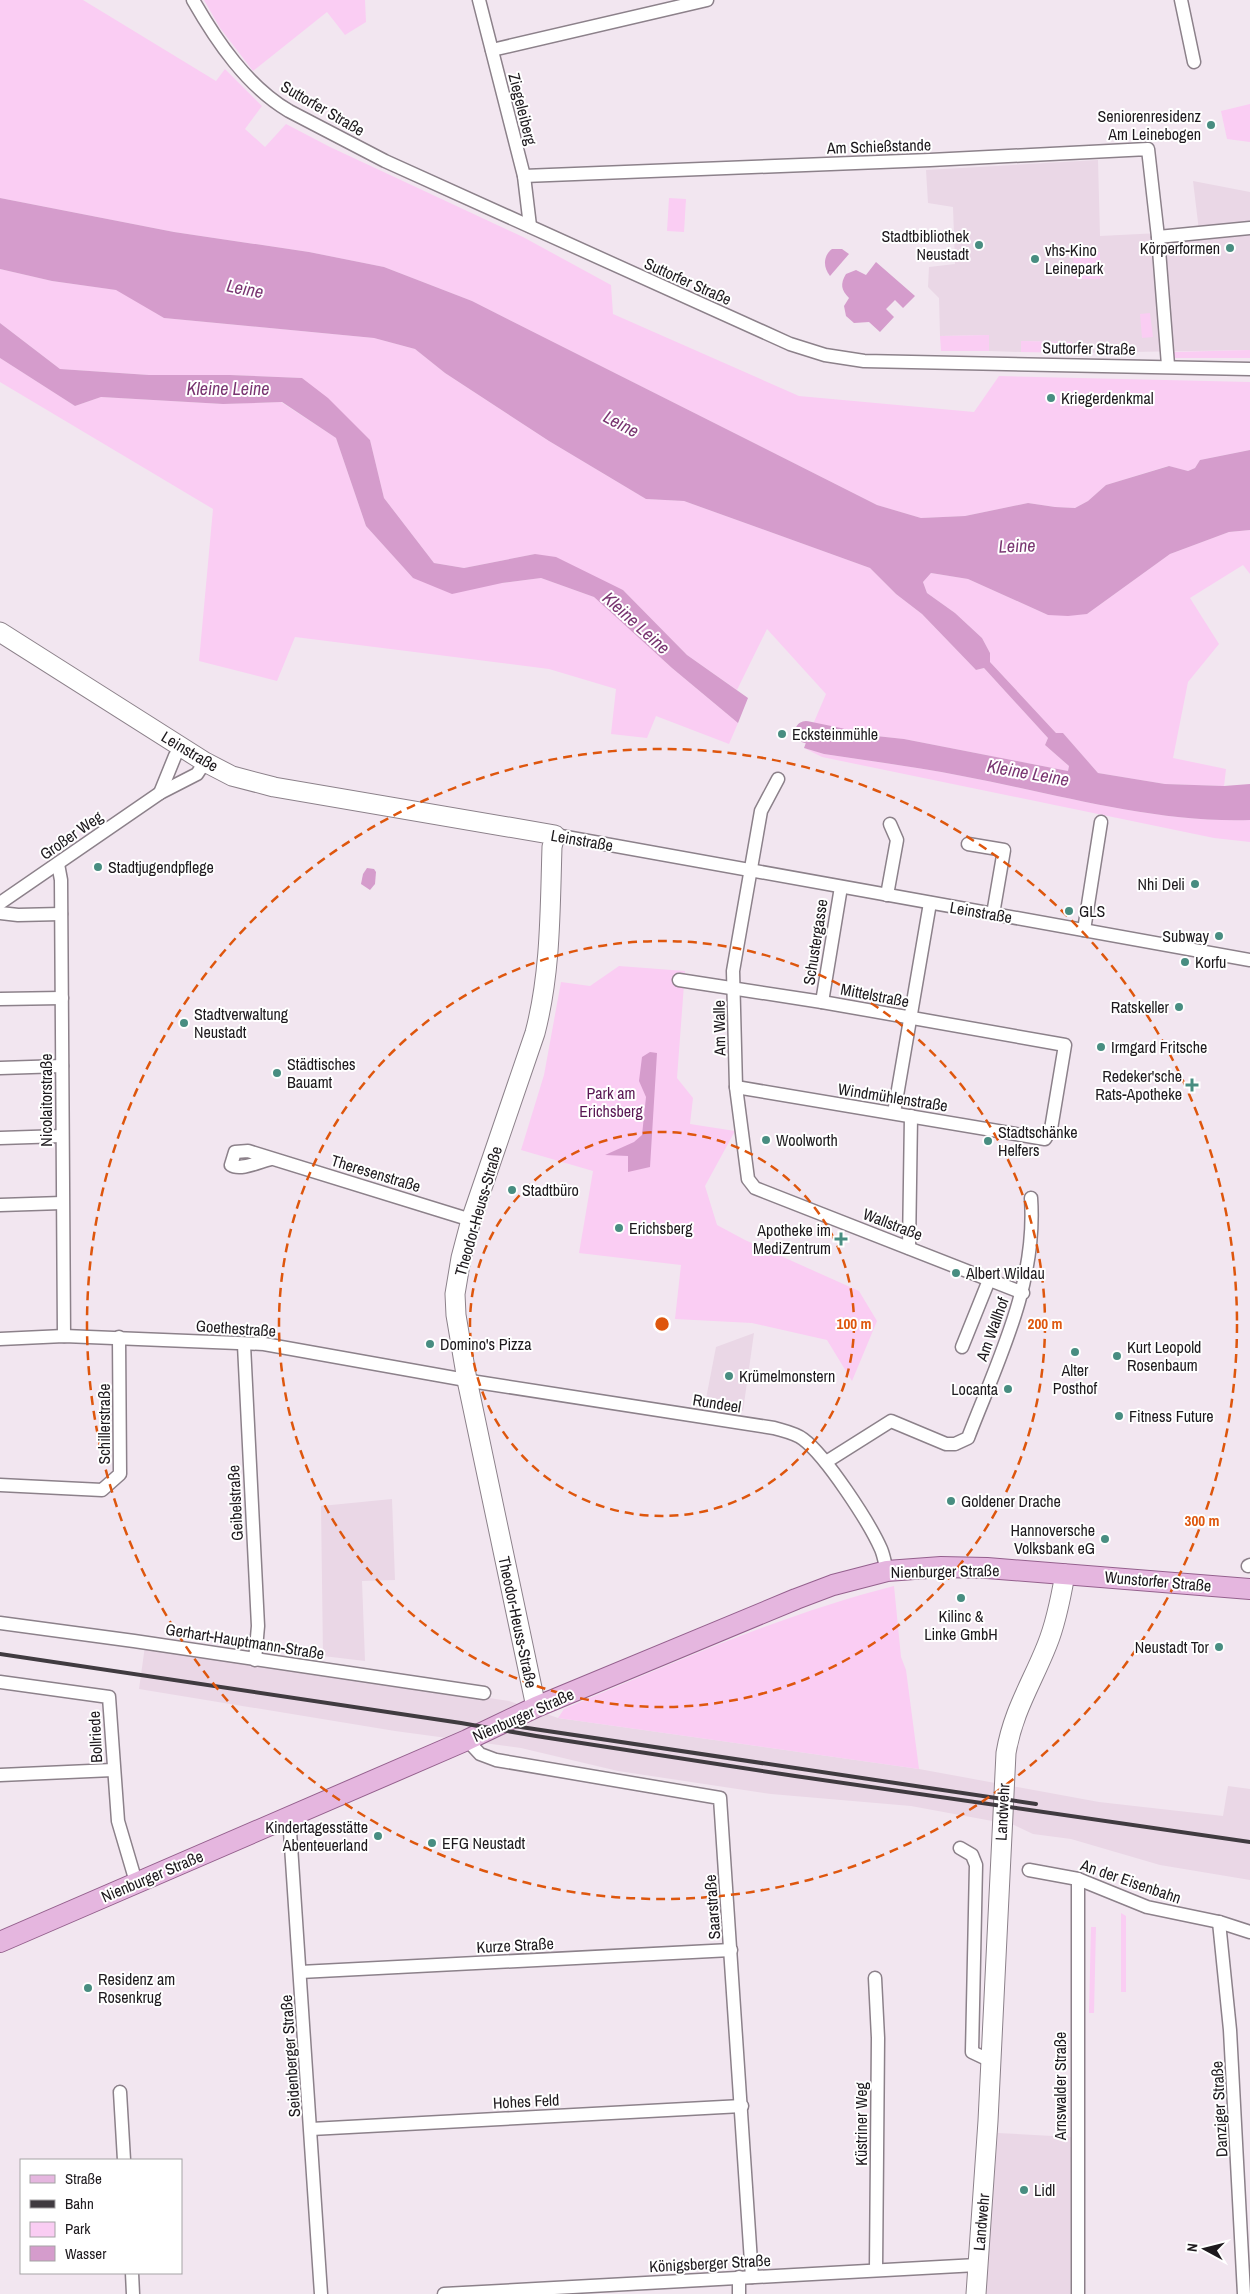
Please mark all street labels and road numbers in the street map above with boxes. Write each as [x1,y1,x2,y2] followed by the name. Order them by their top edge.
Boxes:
[503,71,543,148] street label: Ziegeleiberg
[277,75,369,141] street label: Suttorfer Straße
[826,133,932,159] street label: Am Schießstande
[641,252,735,310] street label: Suttorfer Straße
[1042,336,1136,360] street label: Suttorfer Straße
[157,725,223,777] street label: Leinstraße
[35,805,107,865] street label: Großer Weg
[549,824,615,856] street label: Leinstraße
[948,896,1014,928] street label: Leinstraße
[797,897,833,987] street label: Schustergasse
[839,978,911,1012] street label: Mittelstraße
[708,1000,731,1057] street label: Am Walle
[35,1053,57,1147] street label: Nicolaitorstraße
[837,1077,949,1117] street label: Windmühlenstraße
[449,1143,507,1279] street label: Theodor-Heuss-Straße
[329,1149,423,1197] street label: Theresenstraße
[860,1203,926,1245] street label: Wallstraße
[970,1294,1014,1365] street label: Am Wallhof
[195,1314,277,1342] street label: Goethestraße
[93,1384,115,1464] street label: Schillerstraße
[691,1388,743,1418] street label: Rundeel
[222,1465,248,1541] street label: Geibelstraße
[493,1554,543,1690] street label: Theodor-Heuss-Straße
[890,1559,1000,1583] street label: Nienburger Straße
[1104,1565,1212,1597] street label: Wunstorfer Straße
[164,1618,326,1664] street label: Gerhart-Hauptmann-Straße
[469,1683,577,1747] street label: Nienburger Straße
[83,1711,107,1763] street label: Bollriede
[990,1782,1015,1841] street label: Landwehr
[98,1845,206,1907] street label: Nienburger Straße
[1077,1853,1184,1909] street label: An der Eisenbahn
[699,1874,725,1940] street label: Saarstraße
[476,1932,554,1958] street label: Kurze Straße
[275,1994,305,2118] street label: Seidenberger Straße
[1049,2032,1071,2141] street label: Arnswalder Straße
[1205,2060,1233,2158] street label: Danziger Straße
[850,2081,872,2166] street label: Küstriner Weg
[492,2088,560,2114] street label: Hohes Feld
[968,2192,995,2252] street label: Landwehr
[649,2249,771,2277] street label: Königsberger Straße

